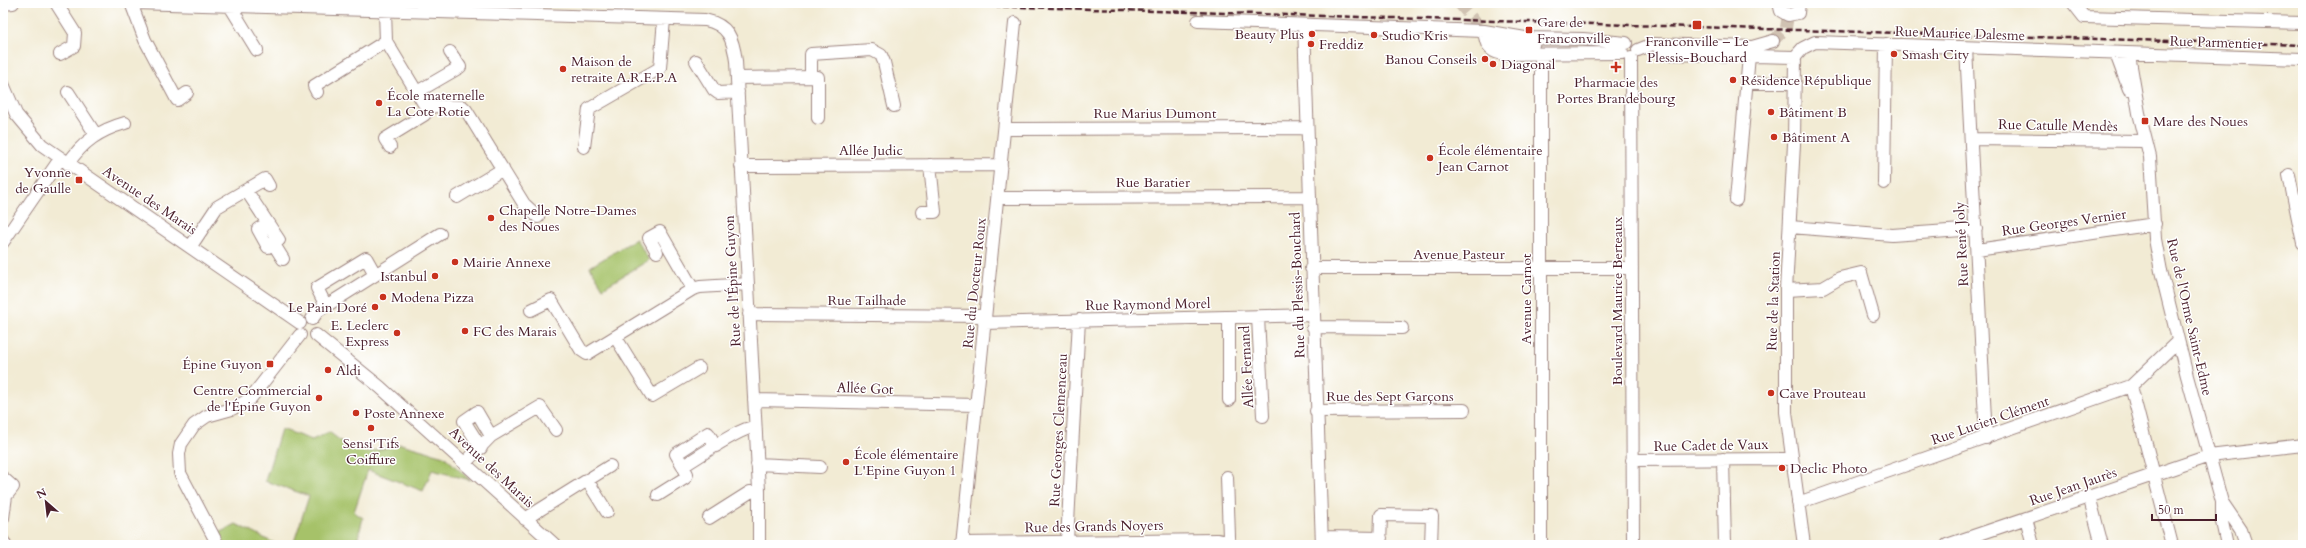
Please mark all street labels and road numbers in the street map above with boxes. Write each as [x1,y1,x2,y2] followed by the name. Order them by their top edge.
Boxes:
[1895,22,2025,45] street label: Rue Maurice Dalesme
[2169,31,2264,54] street label: Rue Parmentier
[1094,104,1217,123] street label: Rue Marius Dumont
[1998,115,2118,136] street label: Rue Catulle Mendès
[839,141,903,160] street label: Allée Judic
[99,162,201,239] street label: Avenue des Marais
[1116,173,1191,192] street label: Rue Baratier
[1950,200,1973,287] street label: Rue René Joly
[2001,204,2128,241] street label: Rue Georges Vernier
[1285,211,1310,358] street label: Rue du Plessis-Bouchard
[720,215,745,347] street label: Rue de l'Épine Guyon
[1608,216,1627,386] street label: Boulevard Maurice Berteaux
[958,217,991,349] street label: Rue du Docteur Roux
[2162,237,2217,398] street label: Rue de l'Orme Saint-Edme
[1413,245,1506,264] street label: Avenue Pasteur
[1762,251,1785,351] street label: Rue de la Station
[1517,253,1536,344] street label: Avenue Carnot
[828,291,906,310] street label: Rue Tailhade
[1085,294,1211,315] street label: Rue Raymond Morel
[1235,325,1258,409] street label: Allée Fernand
[1045,353,1072,507] street label: Rue Georges Clemenceau
[836,378,894,399] street label: Allée Got
[1326,387,1454,406] street label: Rue des Sept Garçons
[1929,391,2052,450] street label: Rue Lucien Clément
[445,423,539,512] street label: Avenue des Marais
[1653,435,1769,456] street label: Rue Cadet de Vaux
[2027,463,2120,510] street label: Rue Jean Jaurès
[1024,516,1164,537] street label: Rue des Grands Noyers

